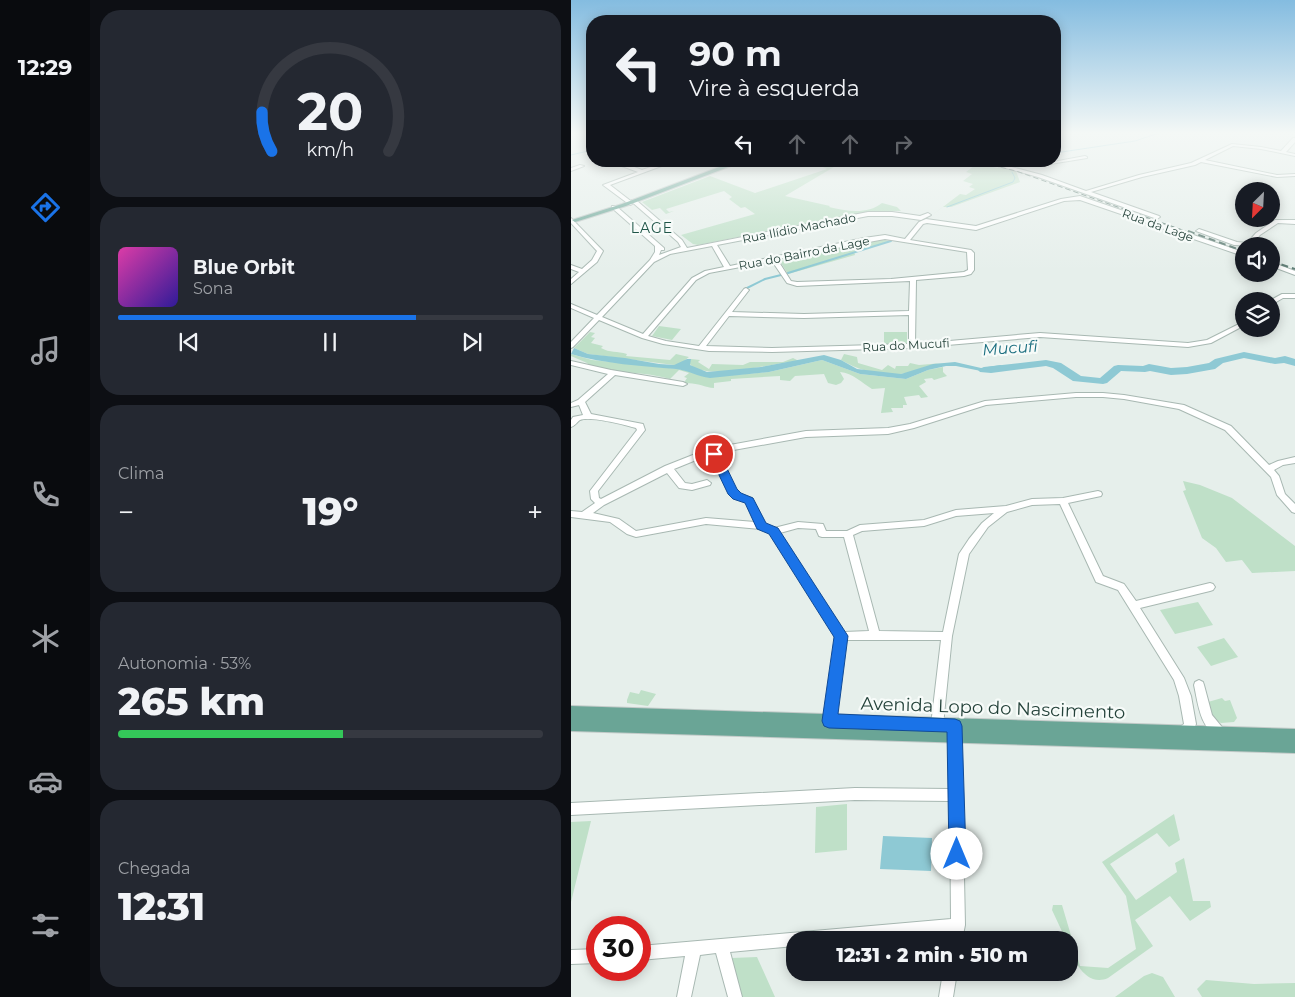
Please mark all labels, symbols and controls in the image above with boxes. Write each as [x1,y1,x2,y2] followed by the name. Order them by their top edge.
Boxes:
[689,32,782,75] text: 90 m
[606,35,671,100] icon: left
[18,54,72,81] text: 12:29
[689,75,860,102] text: Vire à esquerda
[298,80,364,143] text: 20
[730,130,758,158] icon: left
[783,130,811,158] icon: ahead
[836,130,864,158] icon: ahead
[889,130,917,158] icon: right
[307,139,354,160] text: km/h
[1235,182,1280,228] north arrow
[1235,182,1280,337] map controls
[28,190,63,225] icon: directions
[1120,205,1196,245] street label: Rua da Lage
[741,210,857,246] street label: Rua Ilídio Machado
[631,219,673,237] district label: LAGE
[737,233,871,273] street label: Rua do Bairro da Lage
[1235,237,1280,282] button: sound
[193,256,295,279] text: Blue Orbit
[193,279,233,298] text: Sona
[1235,292,1280,337] button: layers
[175,328,203,356] icon: previous
[316,328,344,356] icon: pause
[458,328,486,356] icon: next
[28,333,63,368] icon: music
[862,335,950,355] street label: Rua do Mucufi
[982,337,1039,359] water label: Mucufi
[693,433,735,475] pin
[700,440,728,468] icon: arrive
[118,464,164,483] text: Clima
[28,477,63,512] icon: phone
[303,488,358,535] text: 19°
[118,495,134,529] text: −
[527,495,543,529] text: +
[28,621,63,656] icon: climate
[118,654,251,673] text: Autonomia · 53%
[118,678,265,725] text: 265 km
[860,692,1126,724] street label: Avenida Lopo do Nascimento
[28,764,63,799] icon: car
[930,827,982,879] position arrow
[118,859,191,878] text: Chegada
[118,883,205,930] text: 12:31
[28,908,63,943] icon: filters
[586,916,651,981] speed limit sign: 30
[836,944,1028,967] text: 12:31 · 2 min · 510 m

